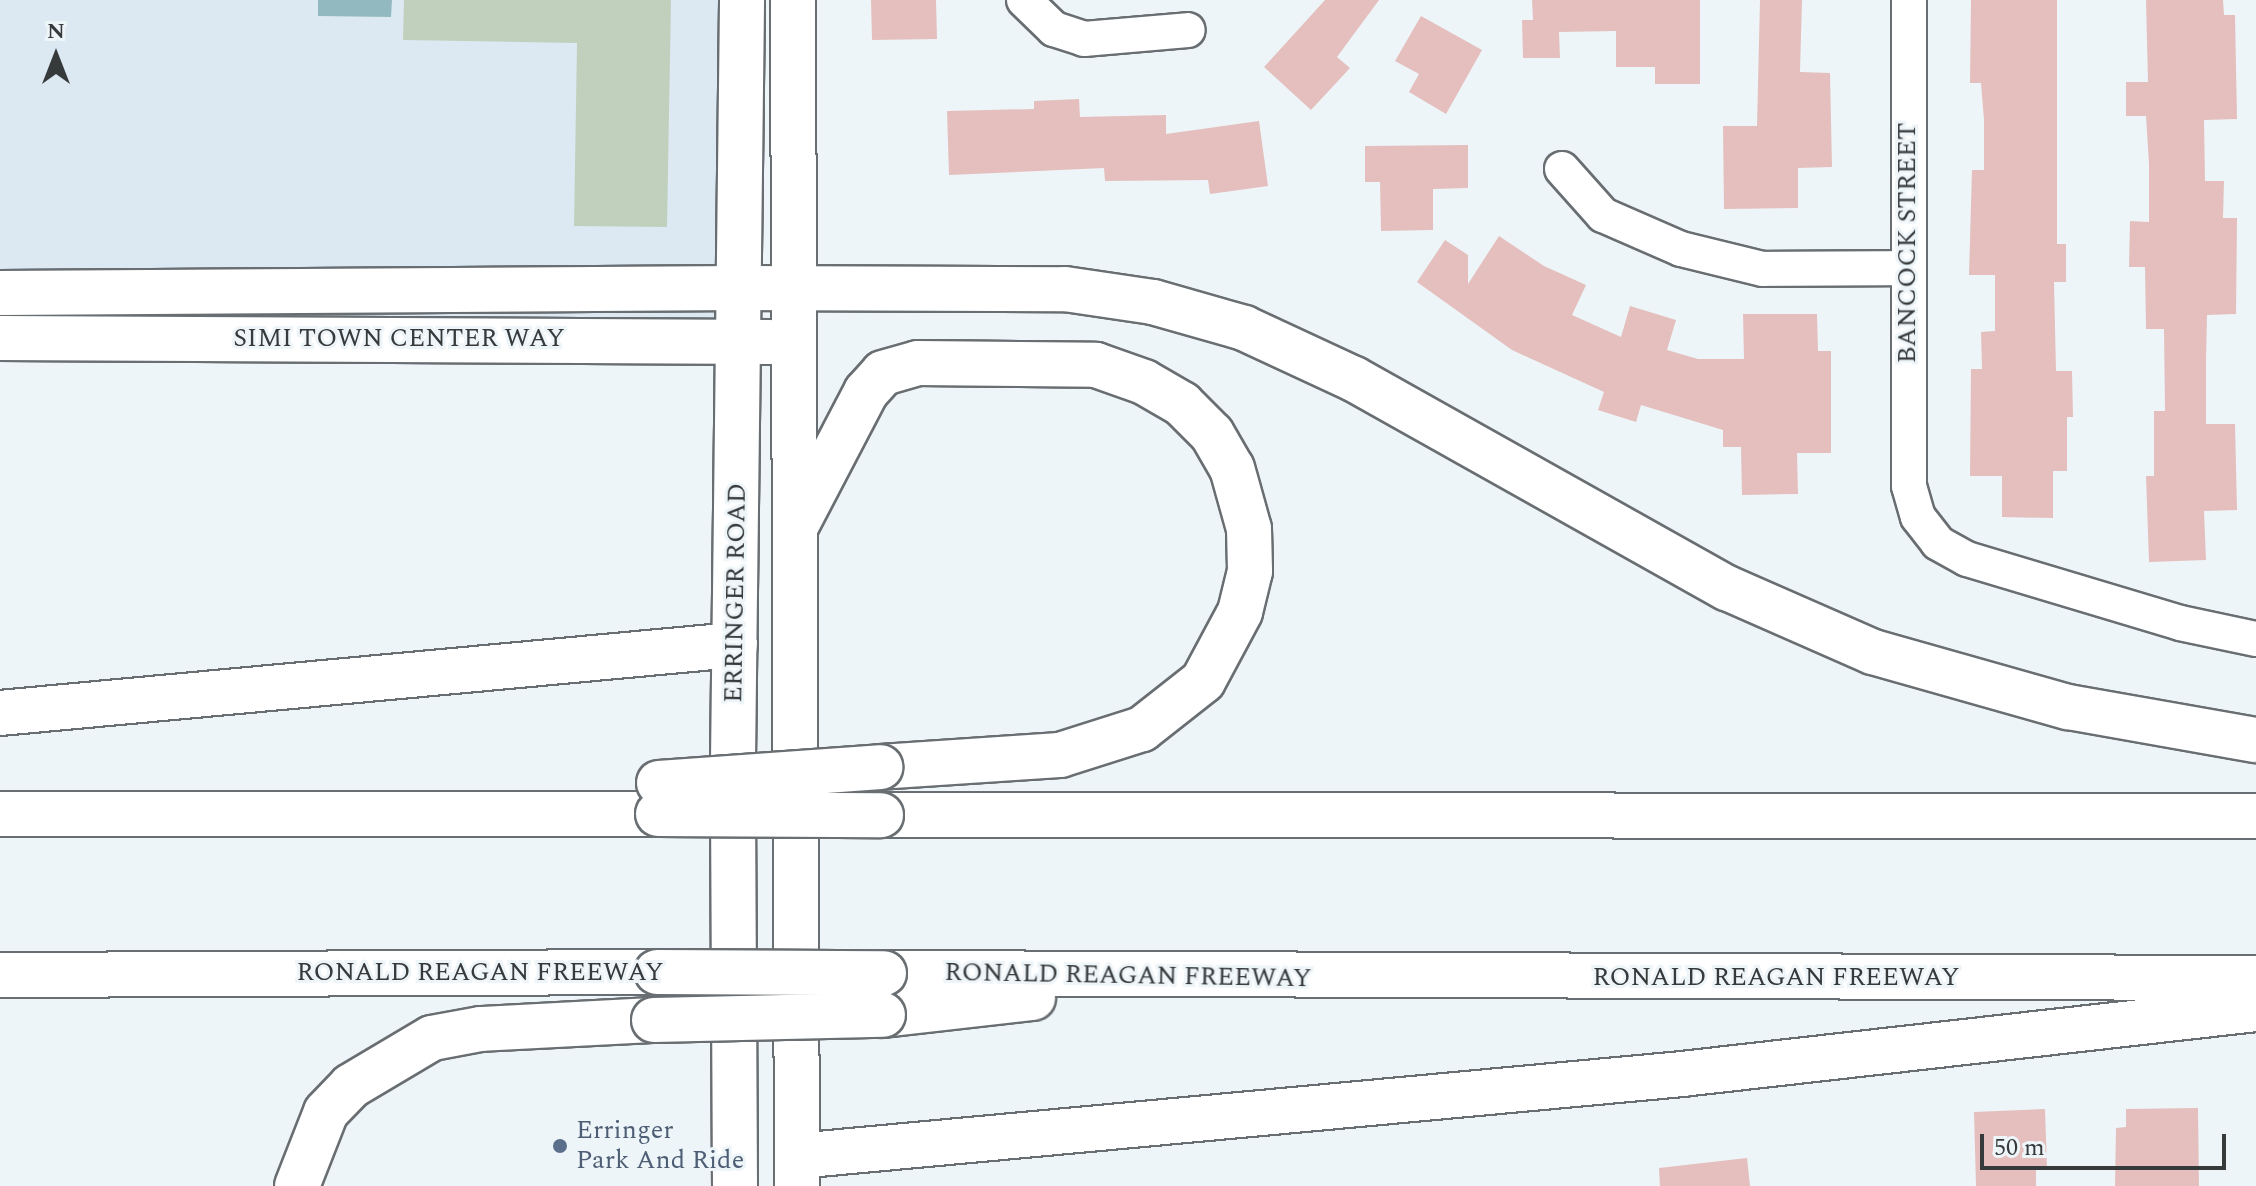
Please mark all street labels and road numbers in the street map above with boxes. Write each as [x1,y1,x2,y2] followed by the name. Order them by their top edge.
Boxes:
[1892,123,1924,363] street label: BANCOCK STREET
[233,323,565,355] street label: SIMI TOWN CENTER WAY
[718,483,754,703] street label: ERRINGER ROAD
[296,957,664,989] street label: RONALD REAGAN FREEWAY
[944,957,1312,995] street label: RONALD REAGAN FREEWAY
[1592,962,1960,994] street label: RONALD REAGAN FREEWAY

